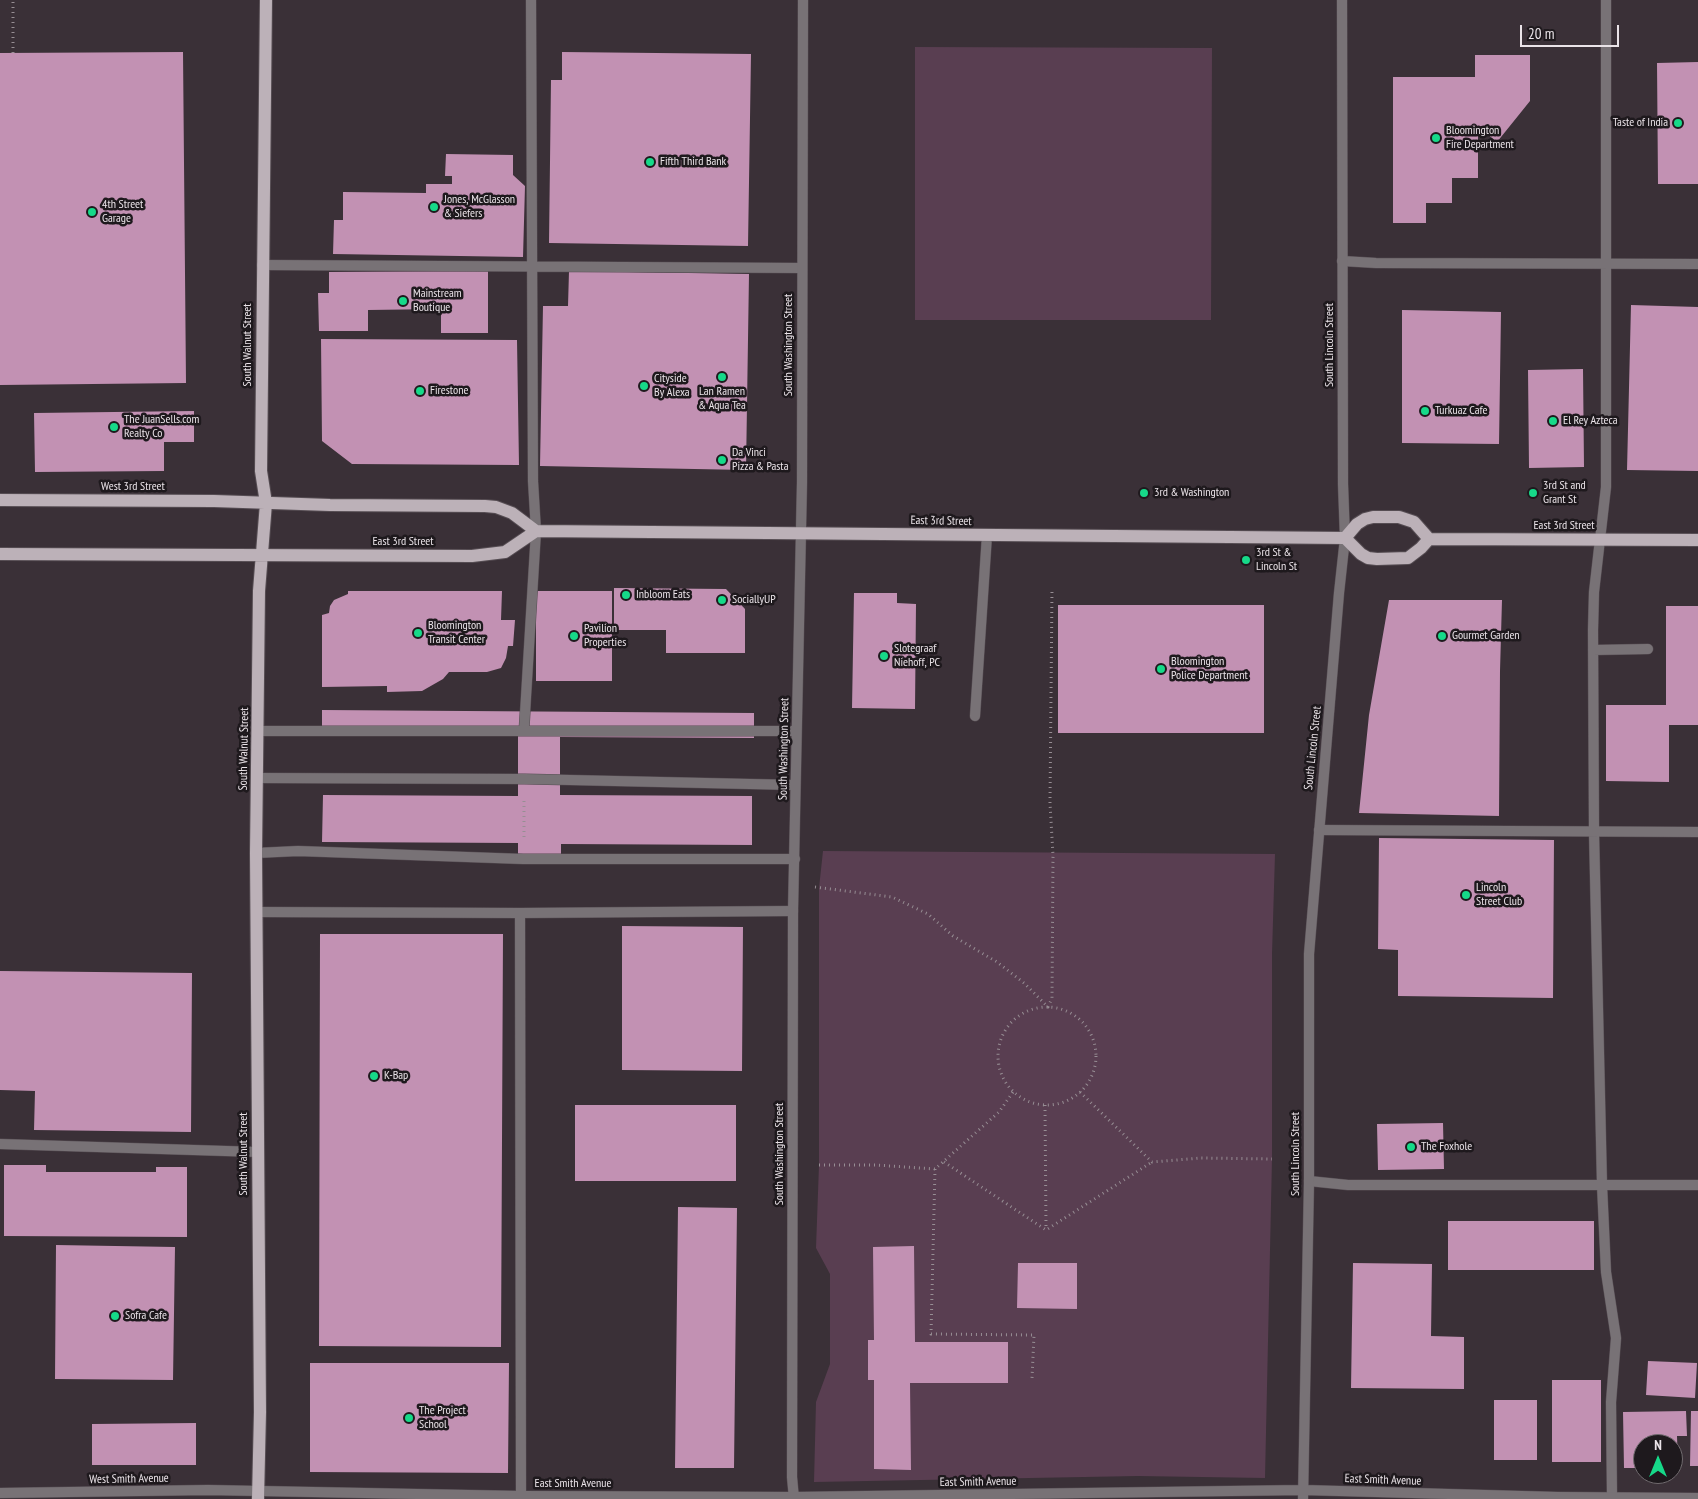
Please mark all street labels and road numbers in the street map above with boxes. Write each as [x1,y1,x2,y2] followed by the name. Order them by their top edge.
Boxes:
[782,294,796,396] street label: South Washington Street
[241,303,255,387] street label: South Walnut Street
[1323,303,1337,387] street label: South Lincoln Street
[101,480,165,494] street label: West 3rd Street
[910,513,972,529] street label: East 3rd Street
[1533,519,1595,533] street label: East 3rd Street
[372,535,434,549] street label: East 3rd Street
[776,698,792,800] street label: South Washington Street
[1301,705,1325,791] street label: South Lincoln Street
[236,707,252,791] street label: South Walnut Street
[773,1103,787,1205] street label: South Washington Street
[237,1112,251,1196] street label: South Walnut Street
[1289,1112,1303,1196] street label: South Lincoln Street
[89,1471,169,1487] street label: West Smith Avenue
[1344,1471,1422,1489] street label: East Smith Avenue
[939,1474,1017,1490] street label: East Smith Avenue
[535,1477,611,1491] street label: East Smith Avenue

